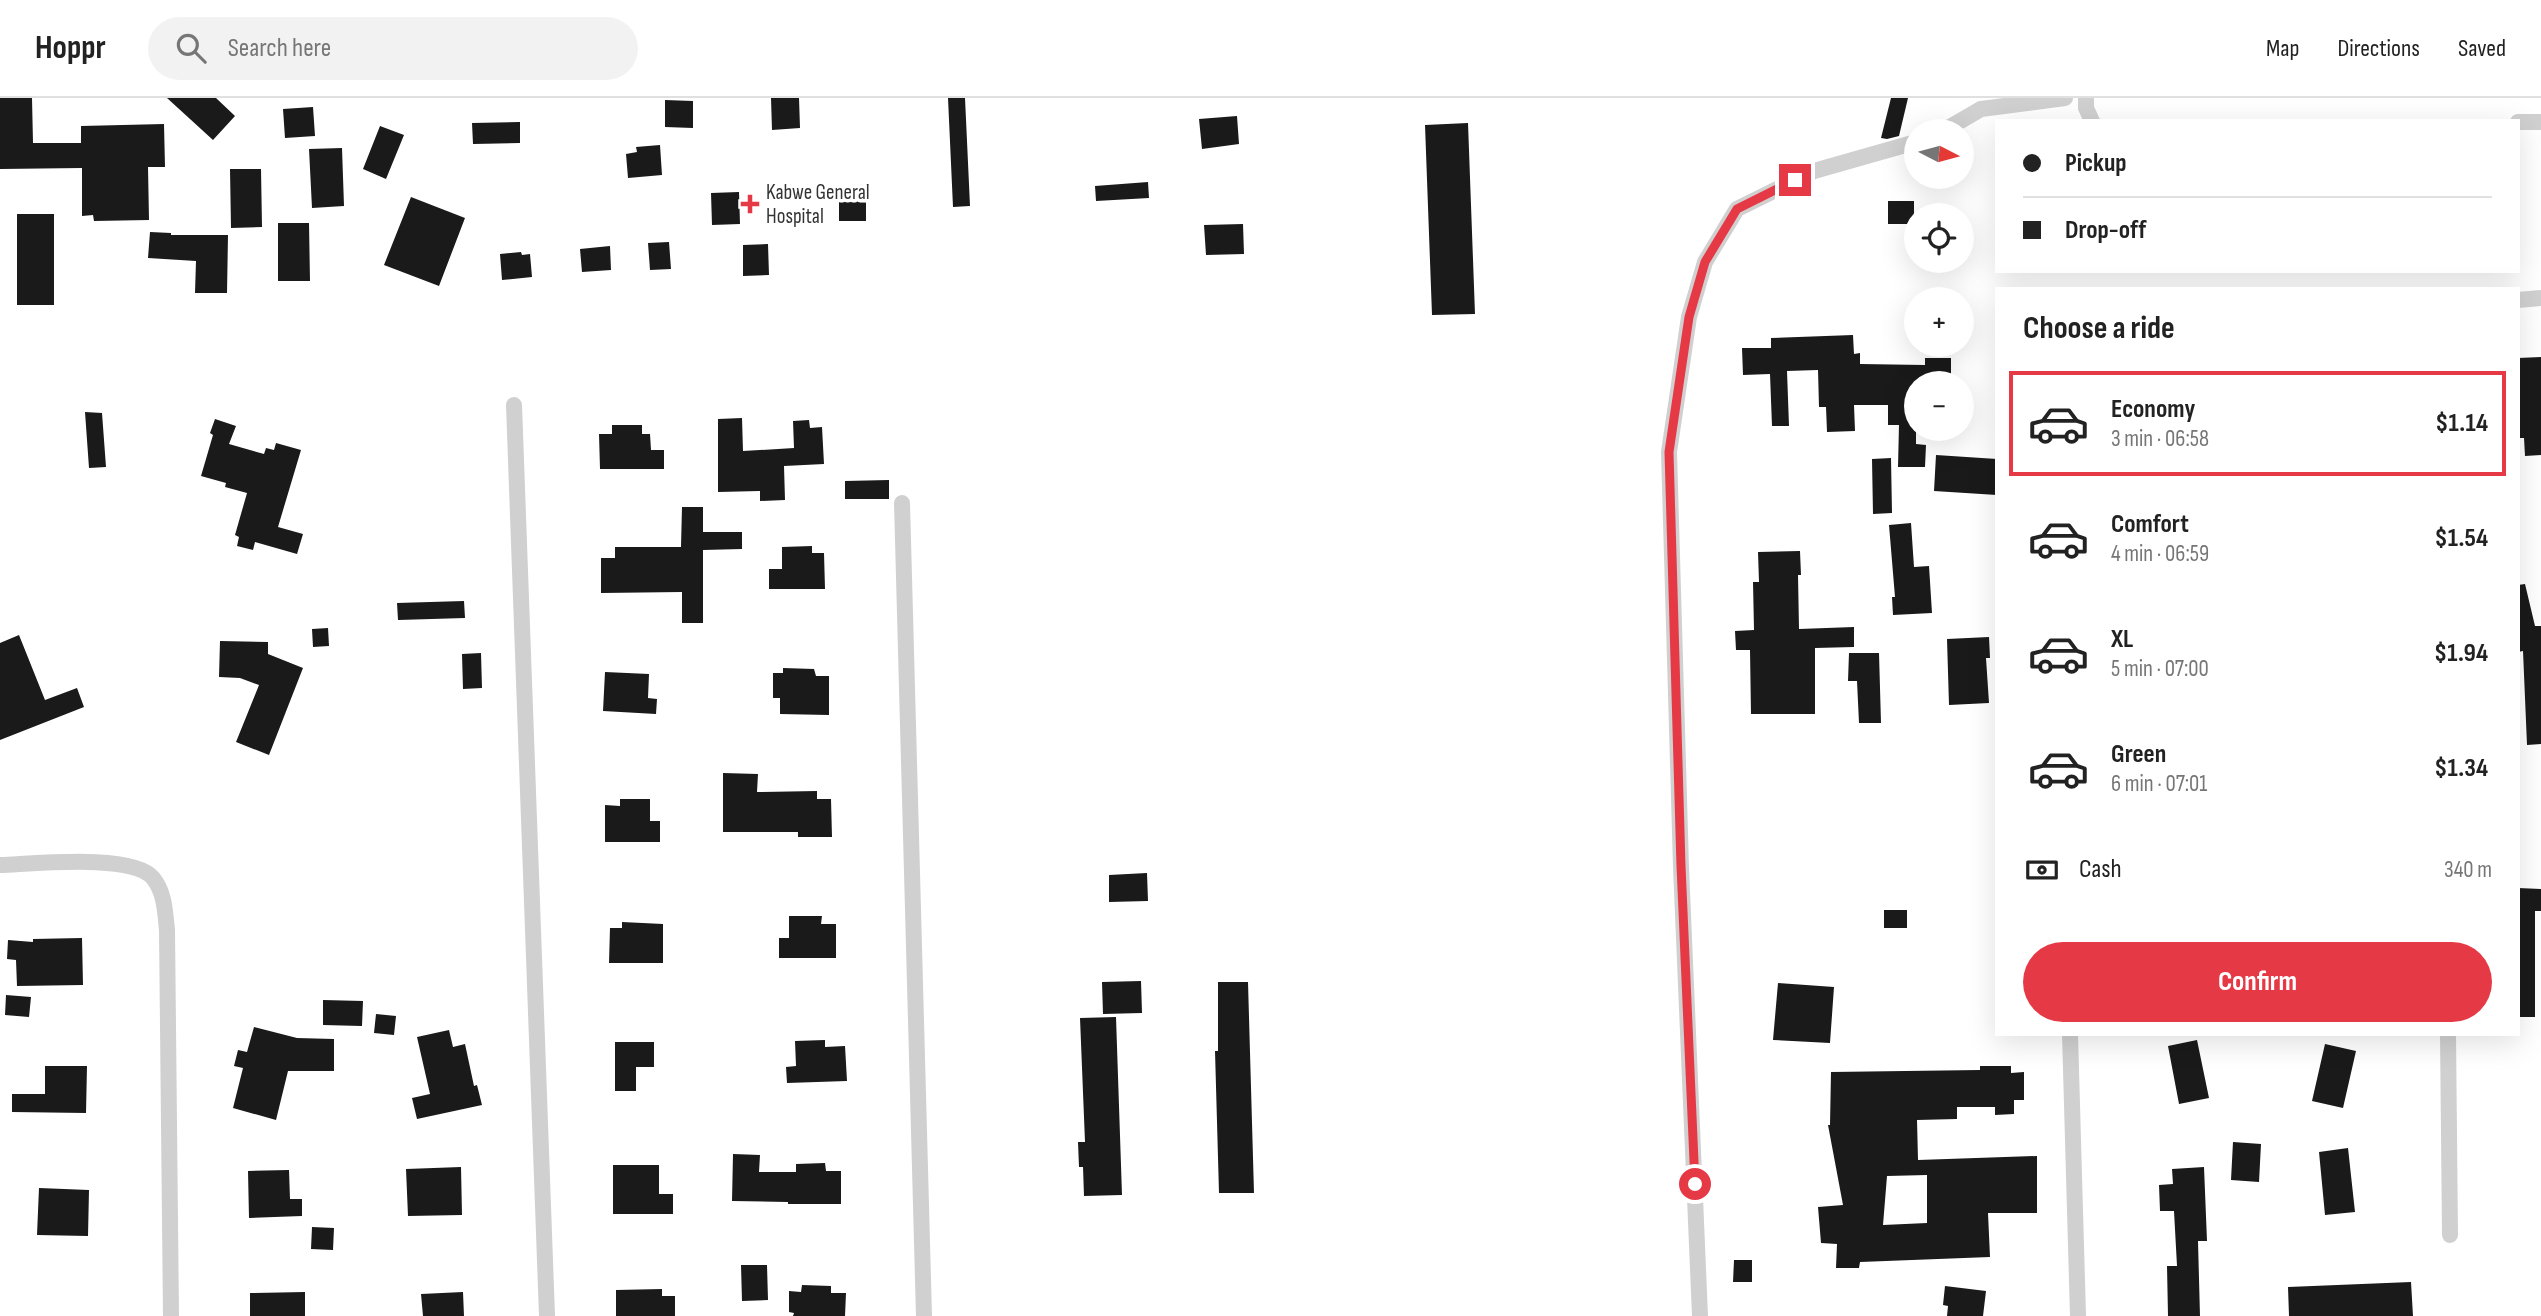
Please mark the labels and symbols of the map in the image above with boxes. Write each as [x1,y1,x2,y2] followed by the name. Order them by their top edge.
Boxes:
[1904,119,1974,189] north arrow
[1779,164,1811,196] route end
[766,180,870,229] place label: Kabwe General Hospital
[740,194,760,214] marker: Kabwe General Hospital
[1679,1168,1711,1200] route start

